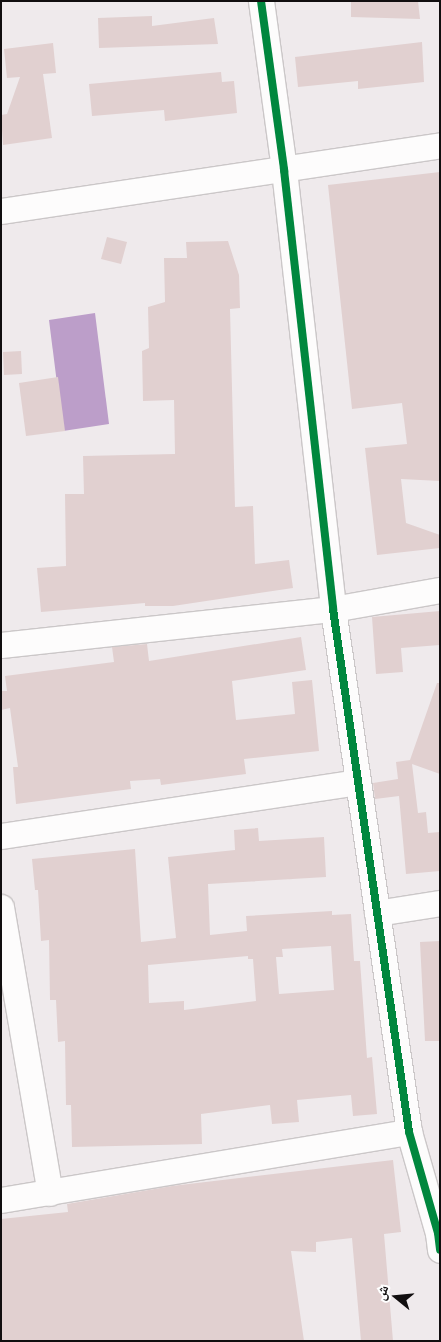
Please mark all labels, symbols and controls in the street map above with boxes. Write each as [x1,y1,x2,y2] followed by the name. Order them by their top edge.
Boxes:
[371,1272,421,1322] north arrow
[371,1283,392,1302] text: ش

